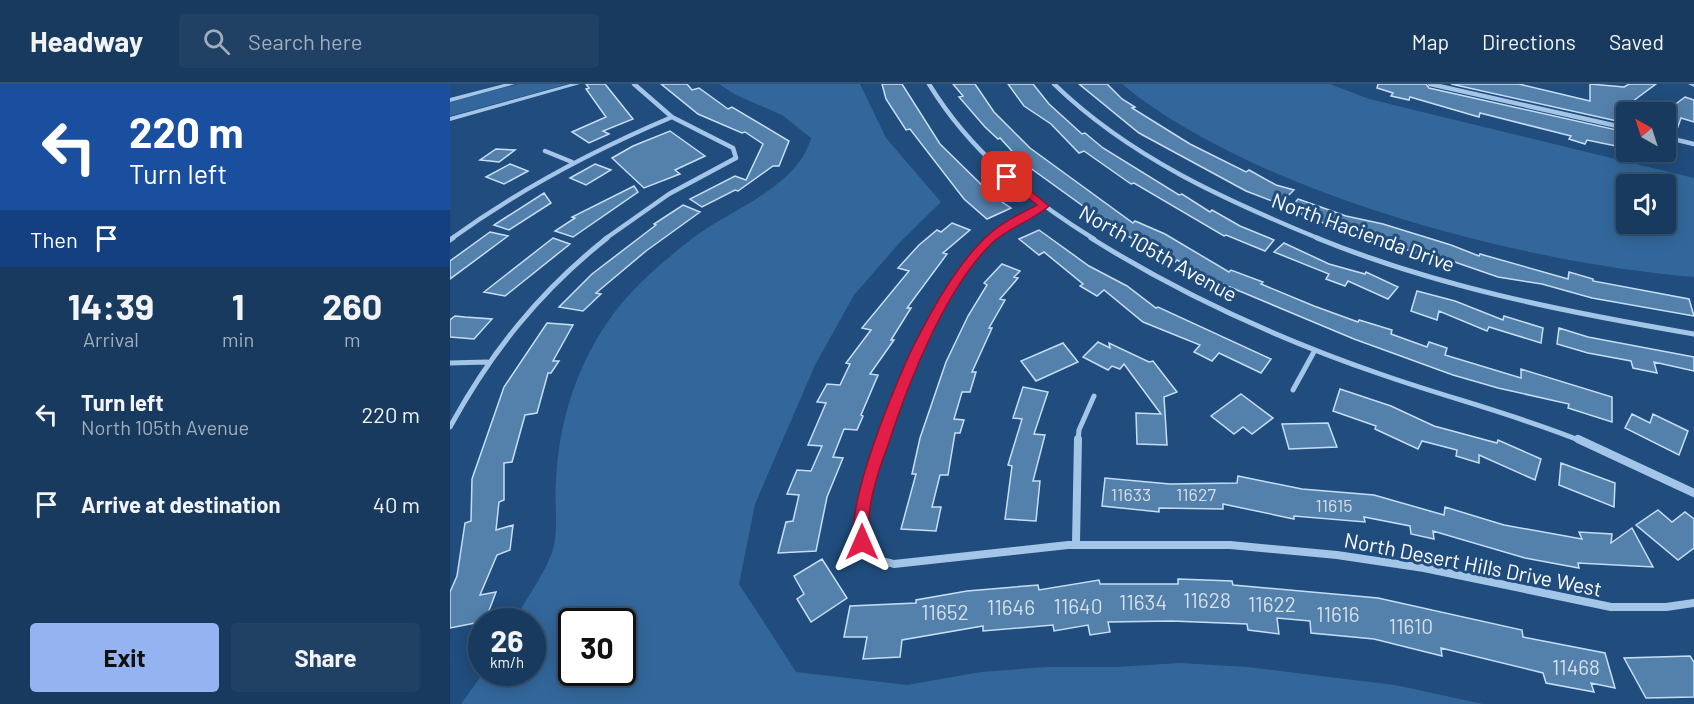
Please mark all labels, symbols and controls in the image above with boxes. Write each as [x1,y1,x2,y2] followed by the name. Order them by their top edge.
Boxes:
[179,14,599,68] search box
[30,24,143,58] text: Headway
[200,25,233,58] icon: search
[248,28,362,54] text: Search here
[1412,29,1449,54] text: Map
[1482,29,1576,54] text: Directions
[1609,29,1664,54] text: Saved
[1616,102,1676,162] north arrow
[1616,102,1676,234] map controls
[129,106,243,156] text: 220 m
[30,108,108,186] icon: left
[981,151,1032,202] pin
[129,157,227,189] text: Turn left
[990,160,1023,193] icon: arrive
[1616,174,1676,234] button: sound
[1269,187,1458,276] street label: North Hacienda Drive
[1075,199,1242,306] street label: North 105th Avenue
[90,222,123,255] icon: arrive
[30,226,78,252] text: Then
[68,284,154,327] text: 14:39
[232,284,244,327] text: 1
[322,284,382,327] text: 260
[83,327,139,351] text: Arrival
[222,327,254,351] text: min
[344,327,360,351] text: m
[81,389,164,415] text: Turn left
[30,398,63,431] icon: left
[361,401,420,427] text: 220 m
[81,415,249,439] text: North 105th Avenue
[1111,483,1151,505] house number: 11633
[1176,483,1217,505] house number: 11627
[30,488,63,521] icon: arrive
[81,491,280,517] text: Arrive at destination
[373,491,420,517] text: 40 m
[1315,494,1353,516] house number: 11615
[830,510,894,574] position arrow
[1342,526,1604,601] street label: North Desert Hills Drive West
[1183,587,1231,612] house number: 11628
[1119,589,1167,614] house number: 11634
[1248,591,1296,616] house number: 11622
[1053,593,1103,618] house number: 11640
[987,594,1035,619] house number: 11646
[921,599,969,624] house number: 11652
[1316,601,1360,626] house number: 11616
[558,608,636,686] speed limit sign: 30
[1389,613,1433,638] house number: 11610
[491,622,523,658] text: 26
[30,623,219,692] button: Exit
[231,623,420,692] button: Share
[490,653,524,671] text: km/h
[1552,654,1600,679] house number: 11468

